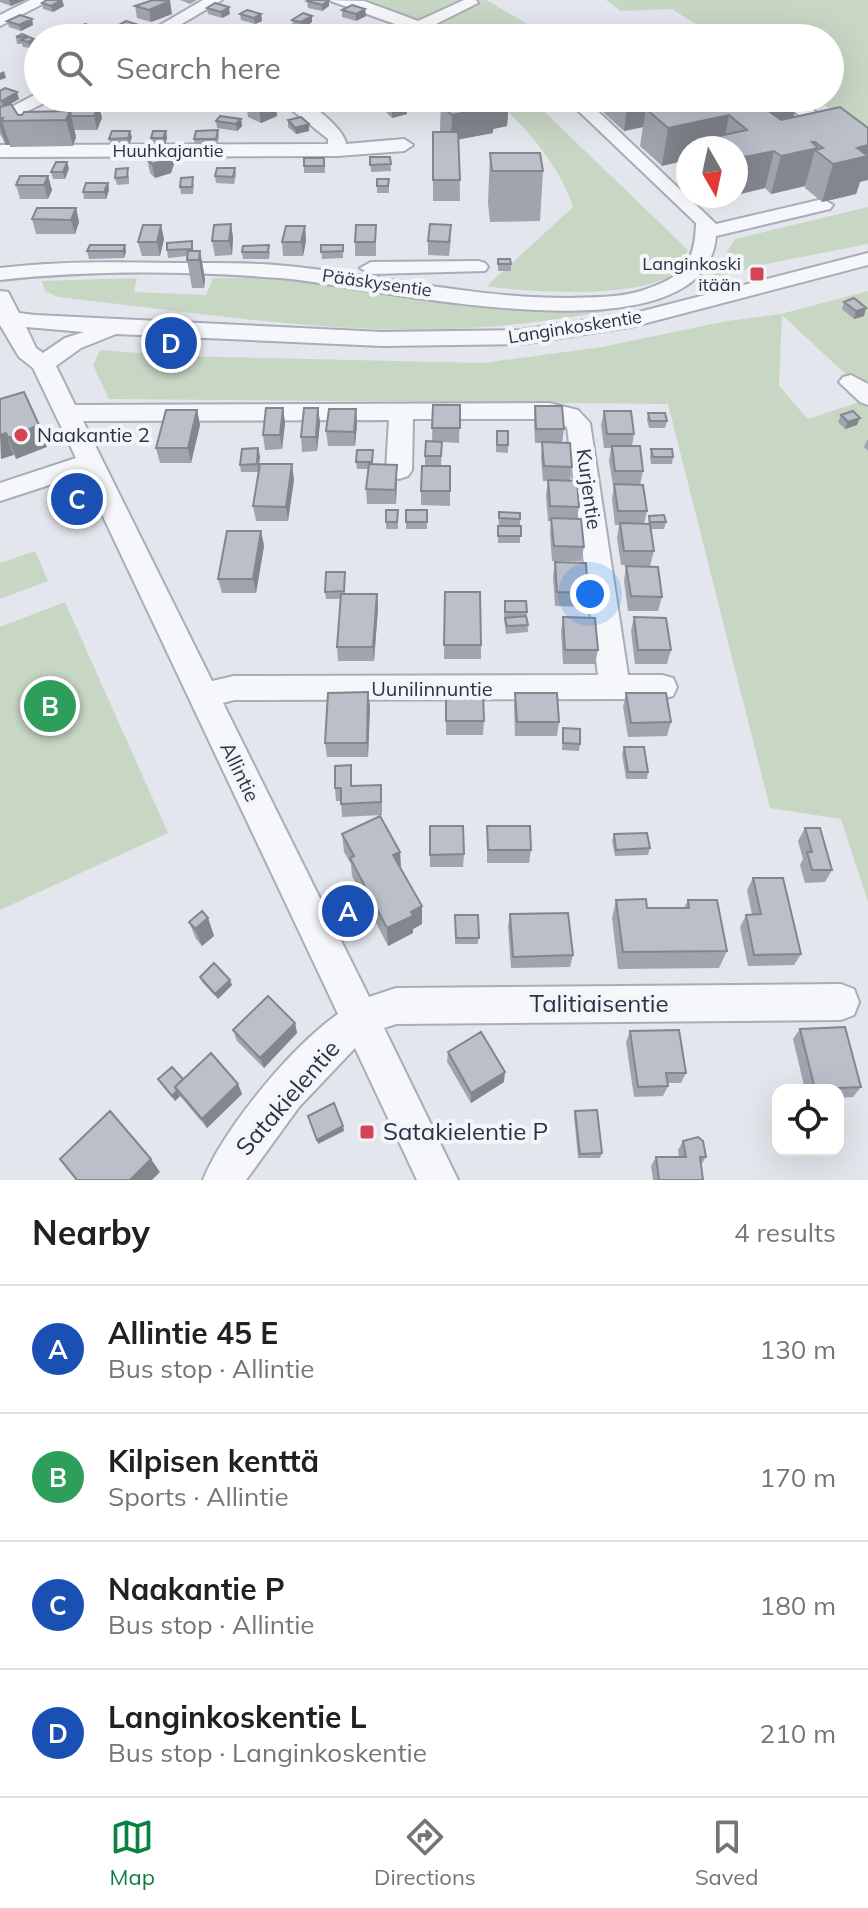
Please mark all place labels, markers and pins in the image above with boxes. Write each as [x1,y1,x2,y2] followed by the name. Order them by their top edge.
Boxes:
[642,252,741,296] place label: Langinkoski itään
[748,265,766,283] marker: Langinkoski itään
[145,313,197,373] pin: D
[37,422,150,447] place label: Naakantie 2
[12,426,30,444] marker: Naakantie 2
[51,469,103,529] pin: C
[24,676,76,736] pin: B
[322,881,374,941] pin: A
[383,1116,548,1146] place label: Satakielentie P
[358,1123,376,1141] marker: Satakielentie P

